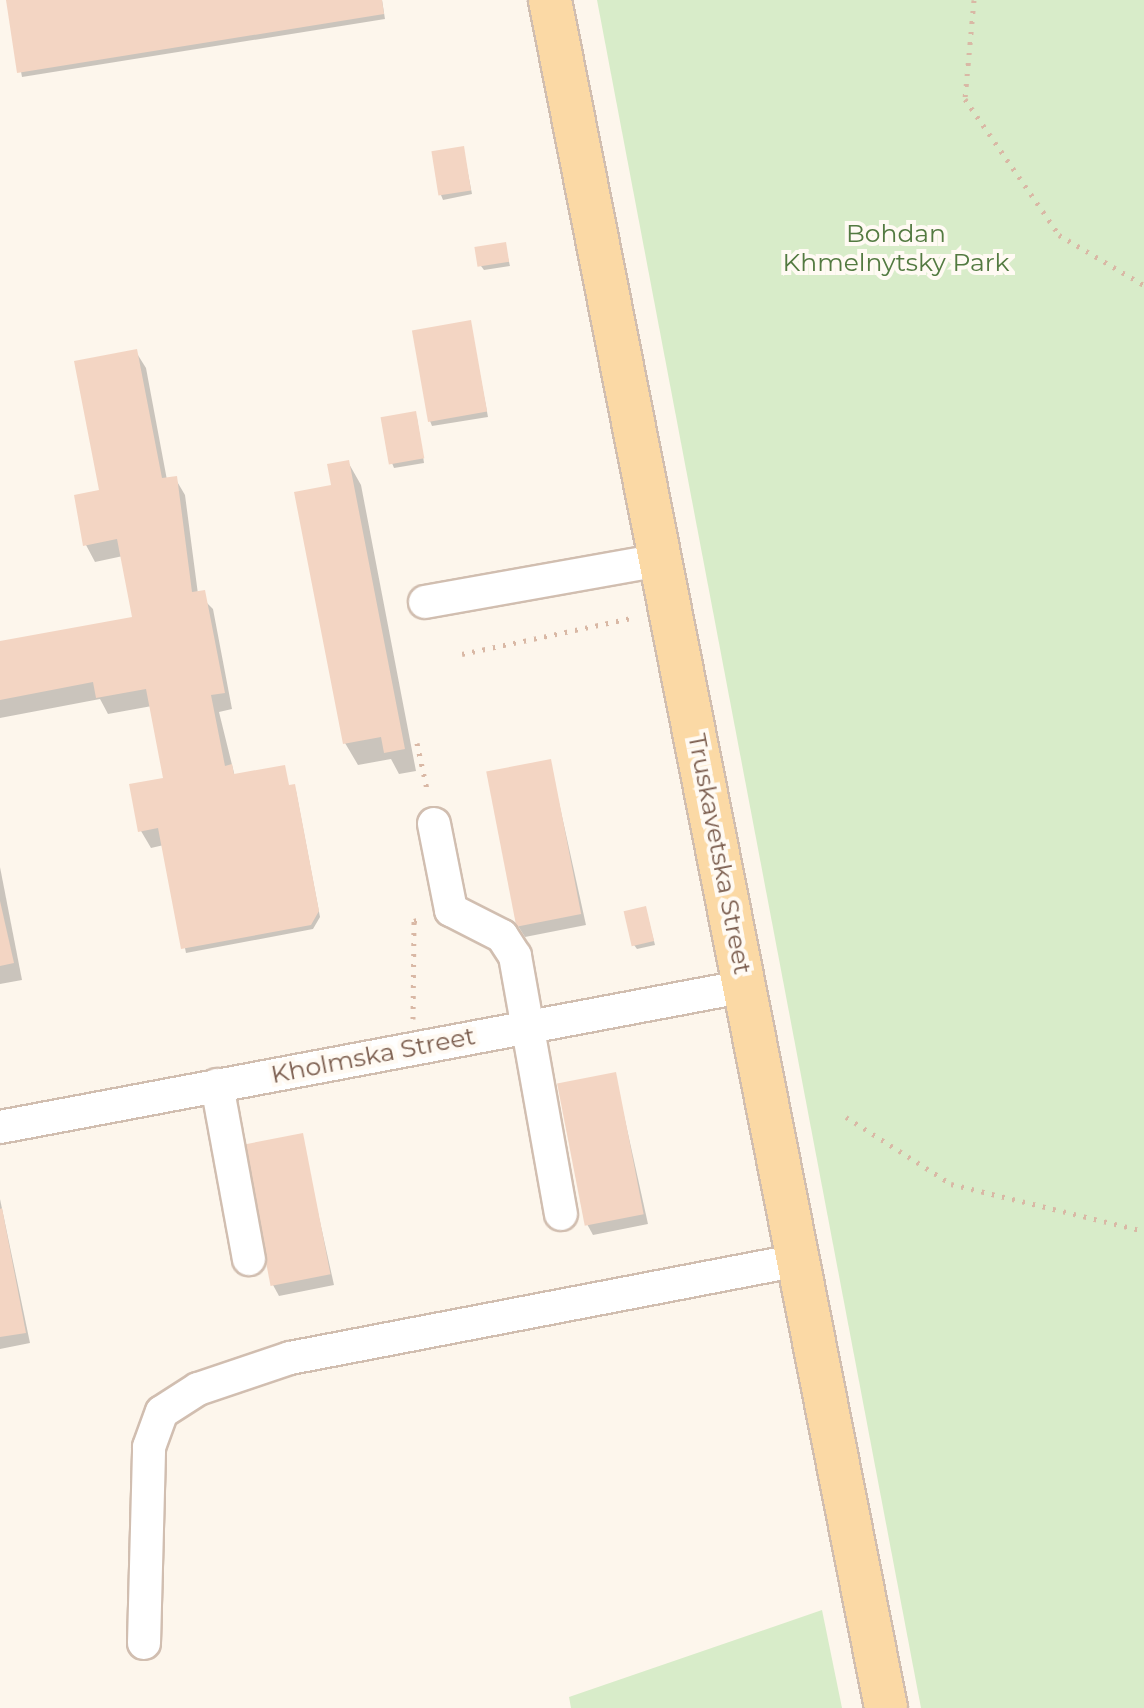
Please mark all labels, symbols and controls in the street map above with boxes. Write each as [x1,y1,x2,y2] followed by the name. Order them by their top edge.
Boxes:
[782,219,1010,278] park label: Bohdan Khmelnytsky Park
[682,731,758,977] street label: Truskavetska Street
[268,1020,478,1090] street label: Kholmska Street

